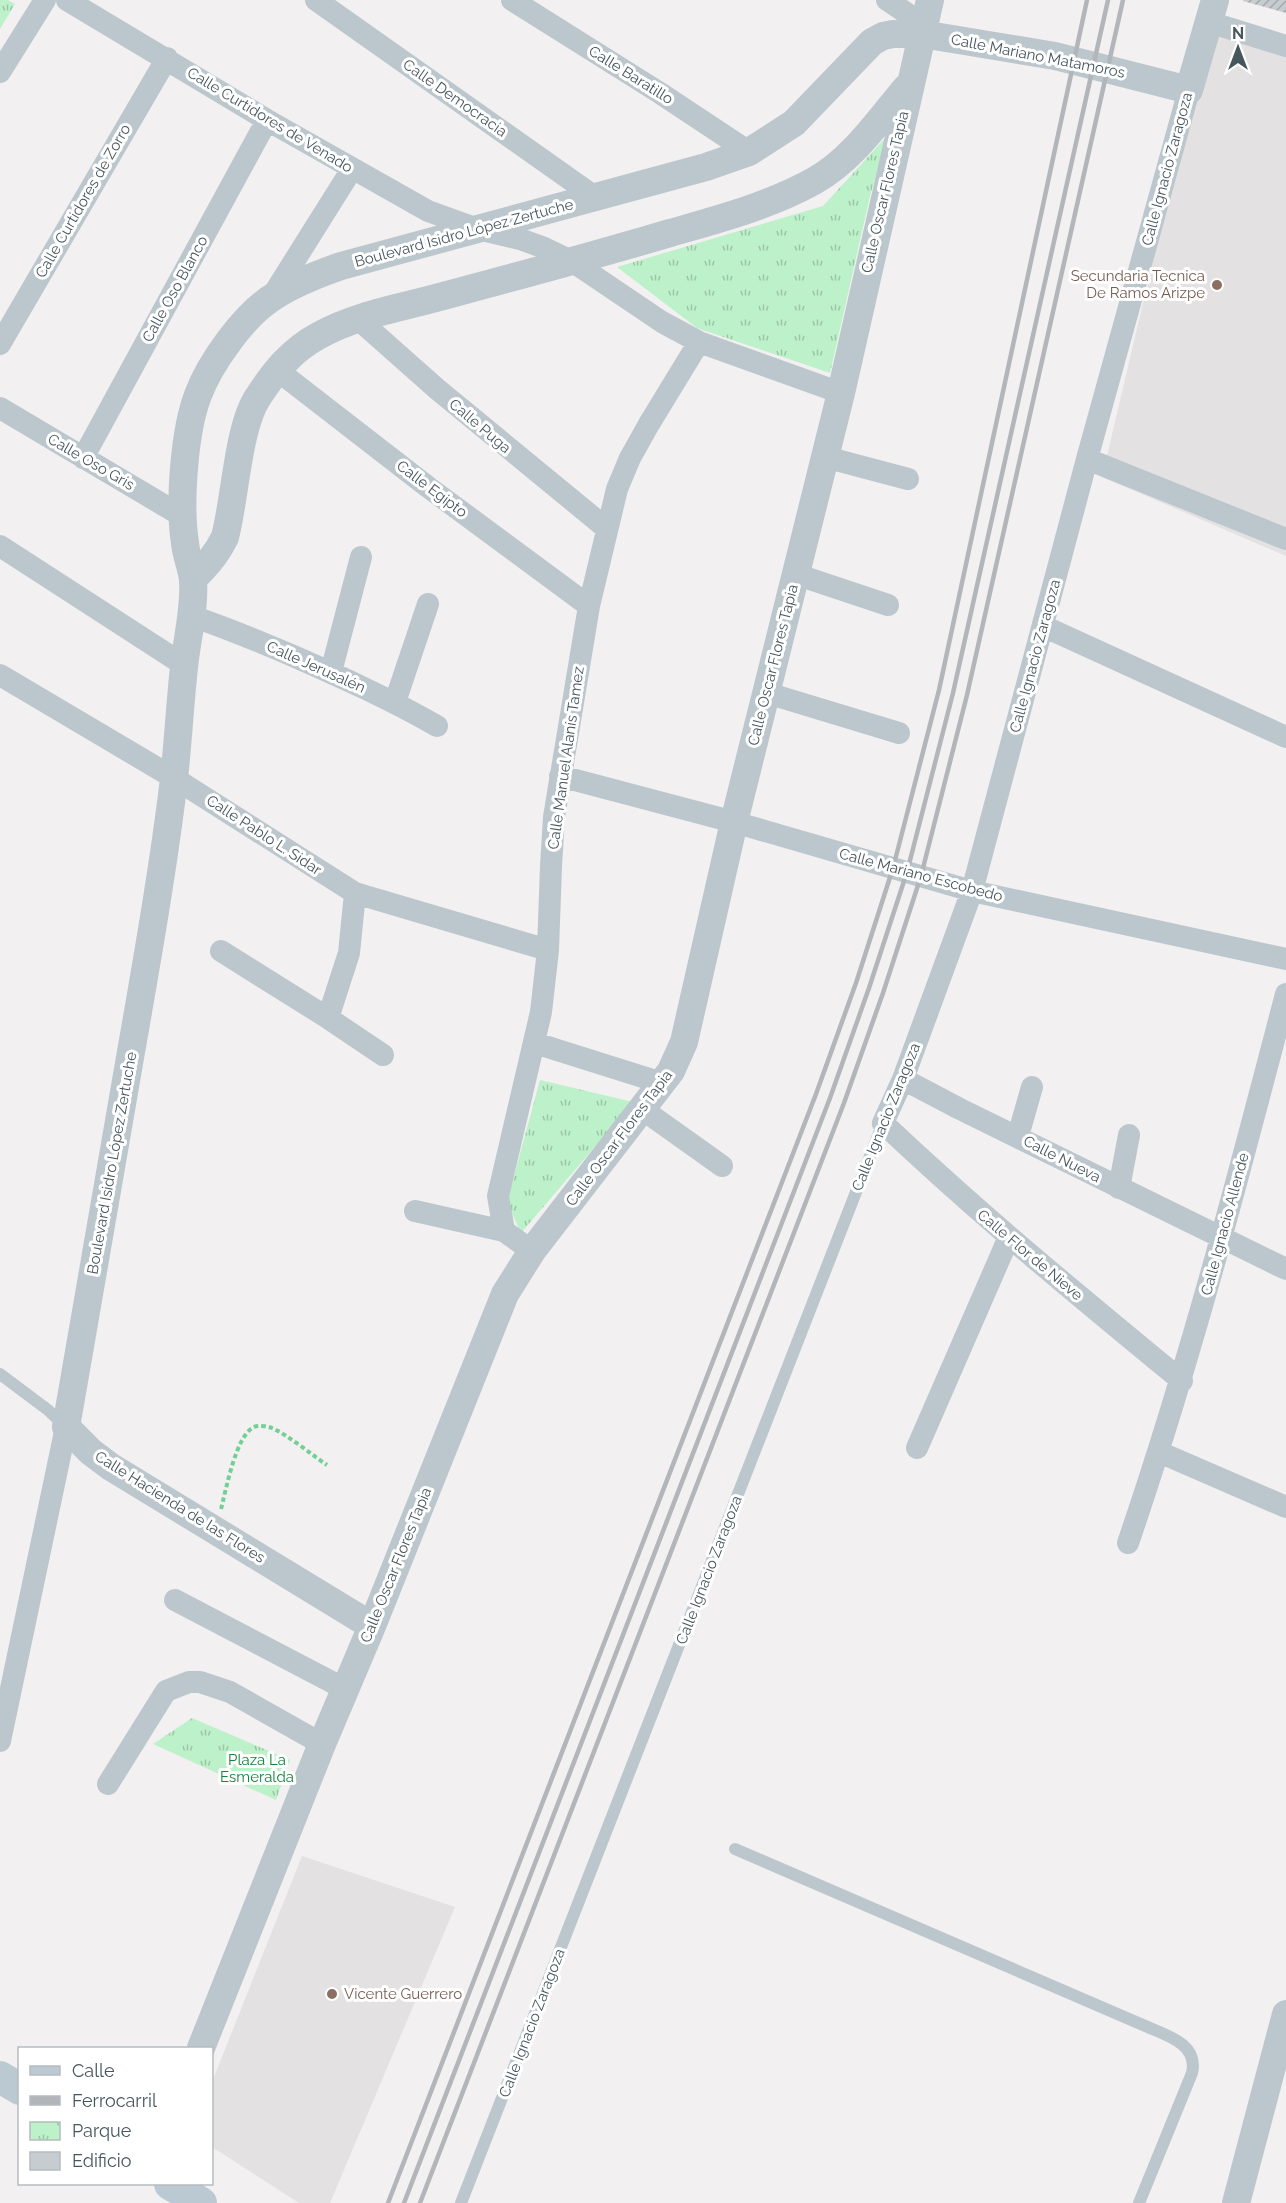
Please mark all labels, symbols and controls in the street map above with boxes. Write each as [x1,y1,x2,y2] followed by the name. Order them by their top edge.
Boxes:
[1208,18,1268,78] north arrow
[1232,24,1244,43] text: N
[949,30,1127,82] street label: Calle Mariano Matamoros
[585,42,677,108] street label: Calle Baratillo
[400,55,510,141] street label: Calle Democracia
[184,63,356,177] street label: Calle Curtidores de Venado
[1138,90,1196,248] street label: Calle Ignacio Zaragoza
[858,109,912,275] street label: Calle Oscar Flores Tapia
[32,121,134,281] street label: Calle Curtidores de Zorro
[353,195,575,271] street label: Boulevard Isidro López Zertuche
[138,233,212,345] street label: Calle Oso Blanco
[1071,267,1205,302] place label: Secundaria Tecnica De Ramos Arizpe
[1210,278,1224,292] marker: Secundaria Tecnica De Ramos Arizpe
[446,395,514,457] street label: Calle Puga
[44,430,138,494] street label: Calle Oso Gris
[393,457,471,521] street label: Calle Egipto
[1006,577,1064,735] street label: Calle Ignacio Zaragoza
[744,582,802,748] street label: Calle Oscar Flores Tapia
[264,637,368,697] street label: Calle Jerusalén
[544,665,588,851] street label: Calle Manuel Alanís Tamez
[203,791,325,879] street label: Calle Pablo L. Sidar
[837,845,1005,906] street label: Calle Mariano Escobedo
[848,1040,924,1194] street label: Calle Ignacio Zaragoza
[84,1050,140,1276] street label: Boulevard Isidro López Zertuche
[562,1066,676,1210] street label: Calle Oscar Flores Tapia
[1020,1132,1104,1186] street label: Calle Nueva
[1197,1151,1253,1297] street label: Calle Ignacio Allende
[974,1206,1086,1304] street label: Calle Flor de Nieve
[92,1447,268,1567] street label: Calle Hacienda de las Flores
[357,1485,435,1645] street label: Calle Oscar Flores Tapia
[672,1493,746,1647] street label: Calle Ignacio Zaragoza
[220,1751,294,1786] park label: Plaza La Esmeralda
[495,1946,569,2100] street label: Calle Ignacio Zaragoza
[344,1985,462,2003] place label: Vicente Guerrero
[325,1987,339,2001] marker: Vicente Guerrero
[18,2047,213,2185] legend
[72,2060,115,2081] text: Calle
[72,2090,157,2111] text: Ferrocarril
[72,2120,132,2141] text: Parque
[72,2150,132,2171] text: Edificio

